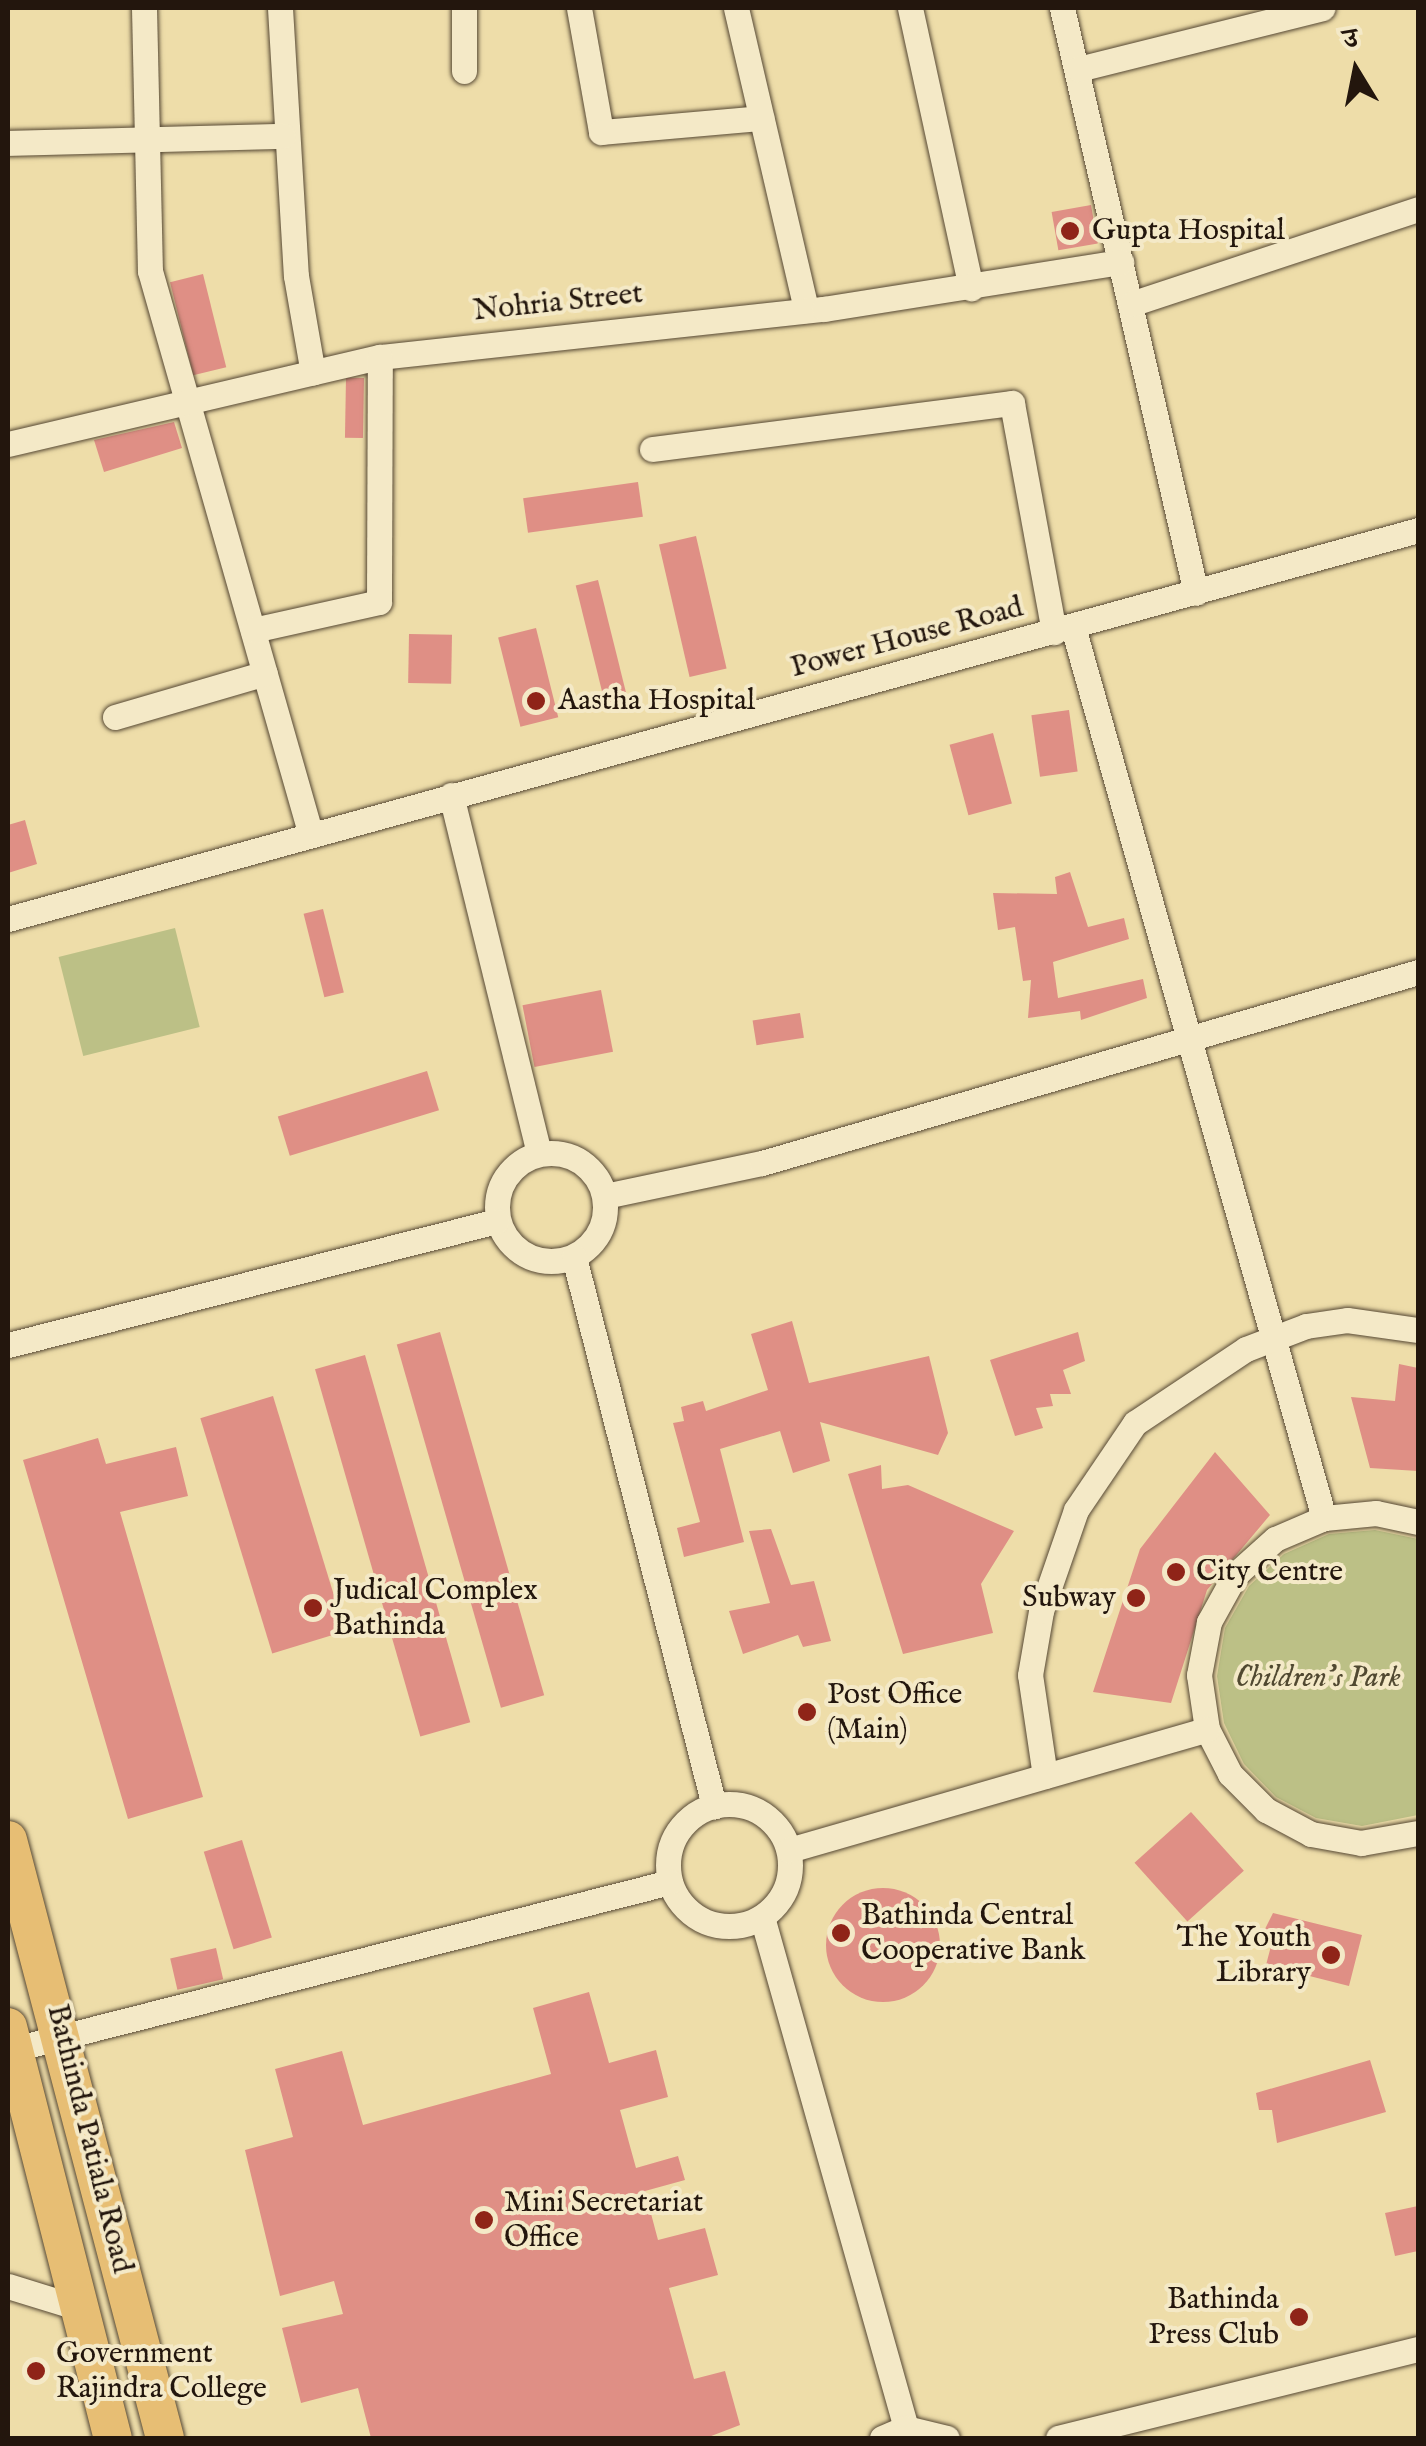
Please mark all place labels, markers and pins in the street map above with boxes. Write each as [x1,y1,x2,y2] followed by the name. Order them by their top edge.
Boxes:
[1092,213,1285,249] place label: Gupta Hospital
[1057,218,1083,244] marker: Gupta Hospital
[558,683,755,719] place label: Aastha Hospital
[523,688,549,714] marker: Aastha Hospital
[1196,1554,1343,1590] place label: City Centre
[1165,1561,1187,1583] marker: City Centre
[333,1573,538,1644] place label: Judical Complex Bathinda
[1022,1580,1116,1616] place label: Subway
[1125,1587,1147,1609] marker: Subway
[302,1597,324,1619] marker: Judical Complex Bathinda
[827,1677,962,1748] place label: Post Office (Main)
[796,1701,818,1723] marker: Post Office (Main)
[861,1898,1085,1968] place label: Bathinda Central Cooperative Bank
[1176,1920,1311,1990] place label: The Youth Library
[830,1922,852,1944] marker: Bathinda Central Cooperative Bank
[1320,1944,1342,1966] marker: The Youth Library
[504,2185,703,2256] place label: Mini Secretariat Office
[473,2209,495,2231] marker: Mini Secretariat Office
[1148,2282,1279,2352] place label: Bathinda Press Club
[1288,2306,1310,2328] marker: Bathinda Press Club
[56,2336,267,2406] place label: Government Rajindra College
[25,2360,47,2382] marker: Government Rajindra College

